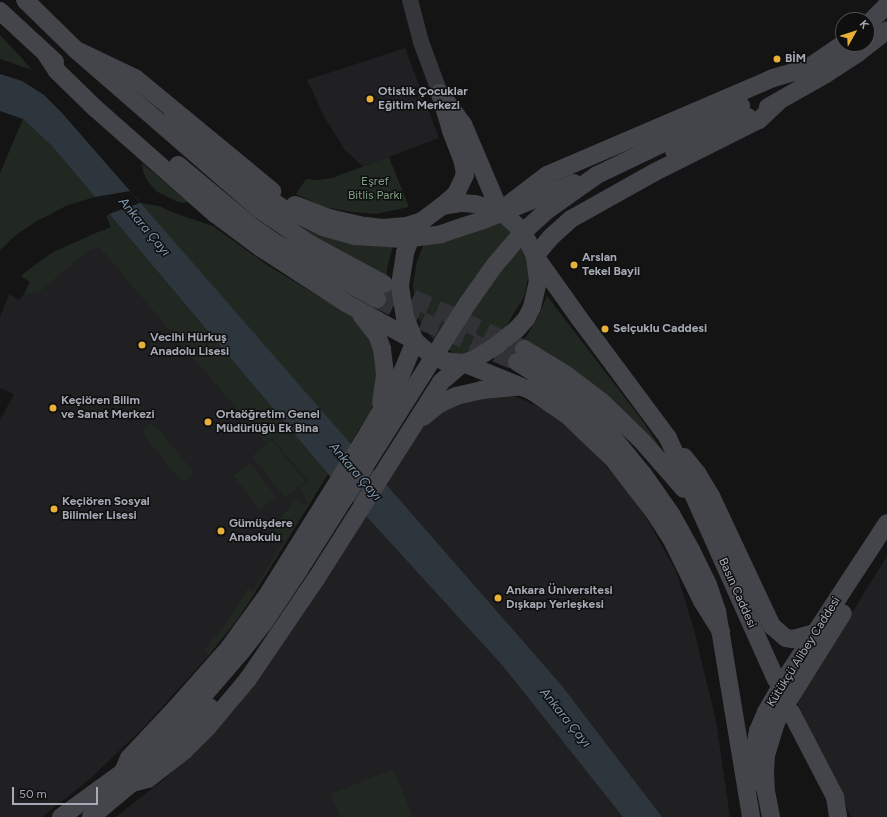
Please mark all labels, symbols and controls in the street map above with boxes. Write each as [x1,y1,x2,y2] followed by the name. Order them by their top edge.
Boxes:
[835,12,875,52] north arrow
[857,18,871,32] text: K
[785,52,806,66] place label: BİM
[772,54,782,64] marker: BİM
[378,85,468,113] place label: Otistik Çocuklar Eğitim Merkezi
[365,94,375,104] marker: Otistik Çocuklar Eğitim Merkezi
[348,175,402,203] park label: Eşref Bitlis Parkı
[115,194,173,260] water label: Ankara Çayı
[582,251,640,279] place label: Arslan Tekel Bayii
[569,260,579,270] marker: Arslan Tekel Bayii
[613,322,707,336] place label: Selçuklu Caddesi
[600,324,610,334] marker: Selçuklu Caddesi
[150,331,229,359] place label: Vecihi Hürkuş Anadolu Lisesi
[137,340,147,350] marker: Vecihi Hürkuş Anadolu Lisesi
[61,394,155,422] place label: Keçiören Bilim ve Sanat Merkezi
[48,403,58,413] marker: Keçiören Bilim ve Sanat Merkezi
[216,408,320,436] place label: Ortaöğretim Genel Müdürlüğü Ek Bina
[203,417,213,427] marker: Ortaöğretim Genel Müdürlüğü Ek Bina
[325,440,385,504] water label: Ankara Çayı
[62,495,150,523] place label: Keçiören Sosyal Bilimler Lisesi
[49,504,59,514] marker: Keçiören Sosyal Bilimler Lisesi
[229,517,293,545] place label: Gümüşdere Anaokulu
[216,526,226,536] marker: Gümüşdere Anaokulu
[715,556,759,630] street label: Basın Caddesi
[506,584,613,612] place label: Ankara Üniversitesi Dışkapı Yerleşkesi
[493,593,503,603] marker: Ankara Üniversitesi Dışkapı Yerleşkesi
[764,594,844,710] street label: Kütükçü Alibey Caddesi
[536,685,594,751] water label: Ankara Çayı
[14,779,100,805] scale bar
[19,787,47,801] text: 50 m

